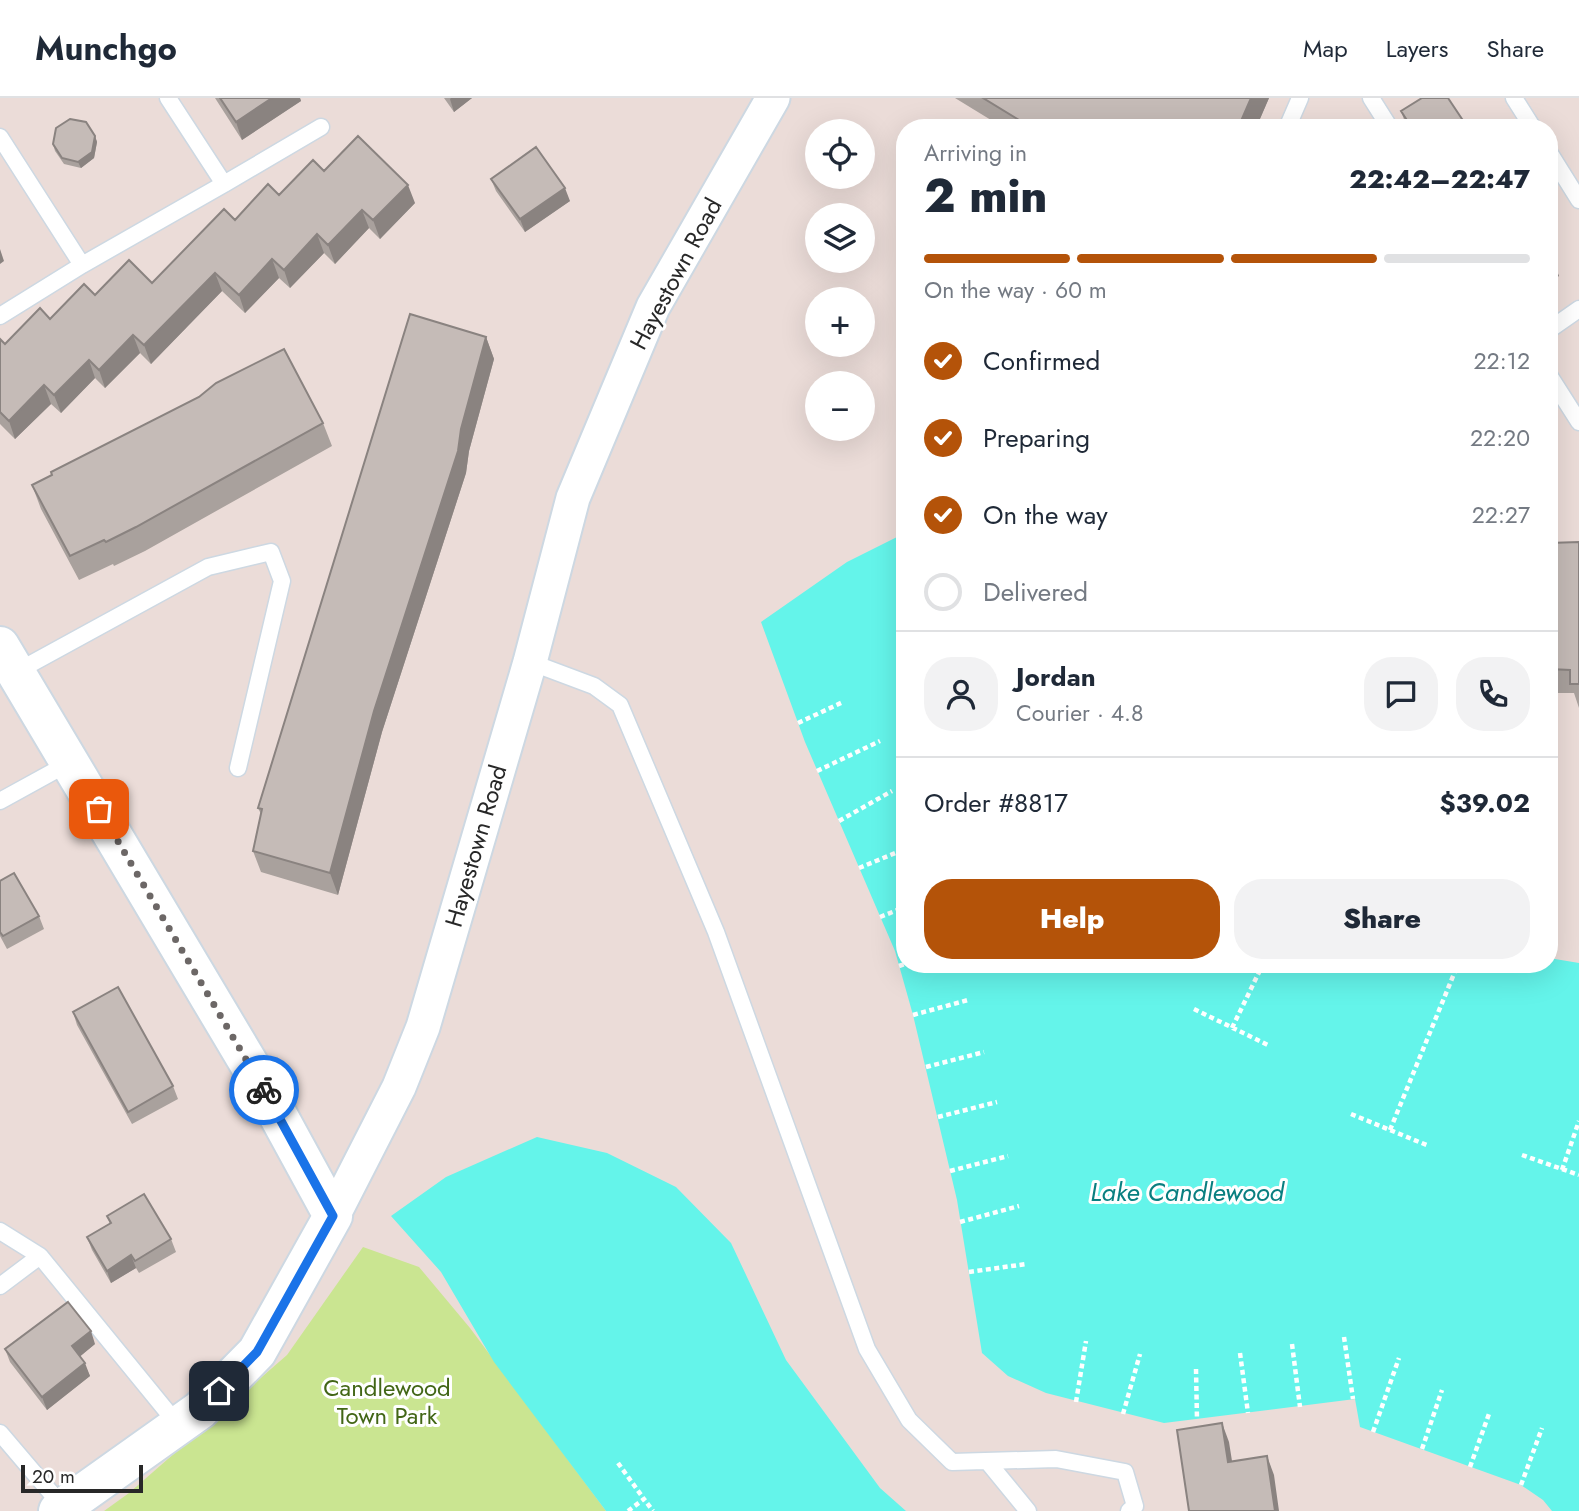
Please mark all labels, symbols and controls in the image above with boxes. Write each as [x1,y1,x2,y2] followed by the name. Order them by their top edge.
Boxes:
[35,25,177,72] text: Munchgo
[1303,31,1348,66] text: Map
[1386,31,1448,66] text: Layers
[1486,31,1544,66] text: Share
[805,119,875,441] map controls
[805,119,875,189] button: locate
[924,136,1027,170] text: Arriving in
[1349,160,1530,198] text: 22:42–22:47
[924,163,1048,229] text: 2 min
[621,192,730,356] street label: Hayestown Road
[805,203,875,273] button: layers
[924,273,1107,307] text: On the way · 60 m
[805,287,875,357] button: +
[924,342,962,380] icon: check
[983,342,1100,380] text: Confirmed
[1473,344,1530,378] text: 22:12
[805,371,875,441] button: −
[924,419,962,457] icon: check
[983,419,1090,457] text: Preparing
[1470,421,1530,455] text: 22:20
[924,496,962,534] icon: check
[983,496,1108,534] text: On the way
[1472,498,1530,532] text: 22:27
[983,573,1088,611] text: Delivered
[924,657,998,731] button: person
[1364,657,1438,731] button: chat
[1456,657,1530,731] button: phone
[1016,658,1096,696] text: Jordan
[1016,696,1144,730] text: Courier · 4.8
[436,761,515,931] street label: Hayestown Road
[69,779,129,839] pin
[924,784,1068,822] text: Order #8817
[1439,784,1530,822] text: $39.02
[80,790,118,828] icon: bag
[924,879,1220,959] button: Help
[1234,879,1530,959] button: Share
[229,1055,299,1125] courier
[245,1071,283,1109] icon: bike
[1090,1173,1285,1211] water label: Lake Candlewood
[189,1361,249,1421] pin
[323,1370,451,1433] park label: Candlewood Town Park
[200,1372,238,1410] icon: home
[21,1462,144,1494] scale bar
[32,1463,75,1490] text: 20 m

